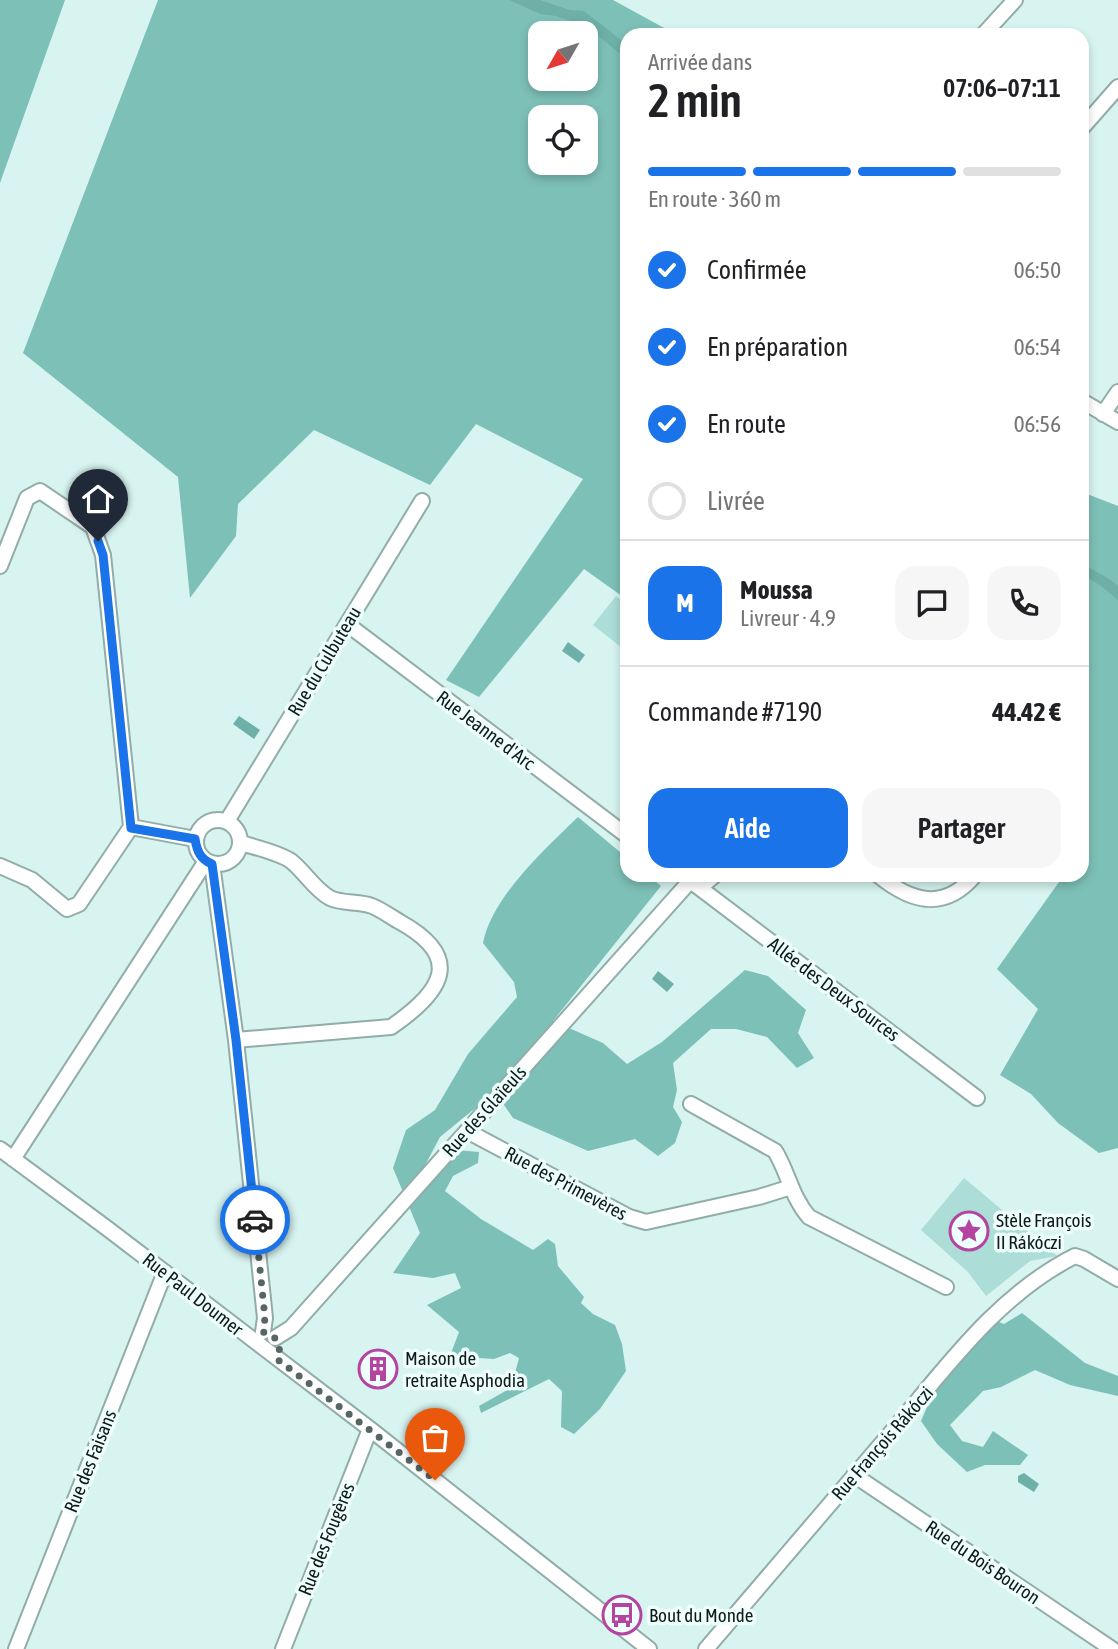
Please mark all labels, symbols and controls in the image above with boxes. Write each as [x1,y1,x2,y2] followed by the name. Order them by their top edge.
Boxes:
[528,21,598,91] north arrow
[528,21,598,175] map controls
[648,49,752,75] text: Arrivée dans
[943,73,1061,103] text: 07:06–07:11
[648,74,742,127] text: 2 min
[528,105,598,175] button: locate
[648,186,781,212] text: En route · 360 m
[648,251,686,289] icon: check
[707,255,807,285] text: Confirmée
[1014,257,1061,283] text: 06:50
[648,328,686,366] icon: check
[707,332,848,362] text: En préparation
[1014,334,1061,360] text: 06:54
[648,405,686,443] icon: check
[707,409,786,439] text: En route
[1014,411,1061,437] text: 06:56
[68,469,128,541] pin
[79,480,117,518] icon: home
[707,486,765,516] text: Livrée
[895,566,969,640] button: chat
[987,566,1061,640] button: phone
[740,575,813,605] text: Moussa
[676,588,694,618] text: M
[283,602,365,720] street label: Rue du Culbuteau
[740,605,836,631] text: Livreur · 4.9
[433,686,540,775] street label: Rue Jeanne d'Arc
[648,697,822,727] text: Commande #7190
[992,697,1061,727] text: 44.42 €
[648,788,848,868] button: Aide
[862,788,1061,868] button: Partager
[764,932,904,1046] street label: Allée des Deux Sources
[437,1061,531,1161] street label: Rue des Glaïeuls
[501,1141,631,1225] street label: Rue des Primevères
[220,1185,290,1255] courier
[236,1201,274,1239] icon: car
[996,1209,1092,1253] place label: Stèle François II Rákóczi
[948,1210,990,1252] place icon: Stèle François II Rákóczi
[138,1248,248,1340] street label: Rue Paul Doumer
[405,1347,525,1391] place label: Maison de retraite Asphodia
[357,1348,399,1390] building icon: Maison de retraite Asphodia
[827,1382,937,1504] street label: Rue François Rákóczi
[59,1406,121,1516] street label: Rue des Faisans
[405,1408,465,1480] pin
[416,1419,454,1457] icon: bag
[293,1479,359,1599] street label: Rue des Fougères
[922,1516,1044,1608] street label: Rue du Bois Bouron
[601,1594,643,1636] bus stop icon: Bout du Monde
[649,1604,753,1626] place label: Bout du Monde

